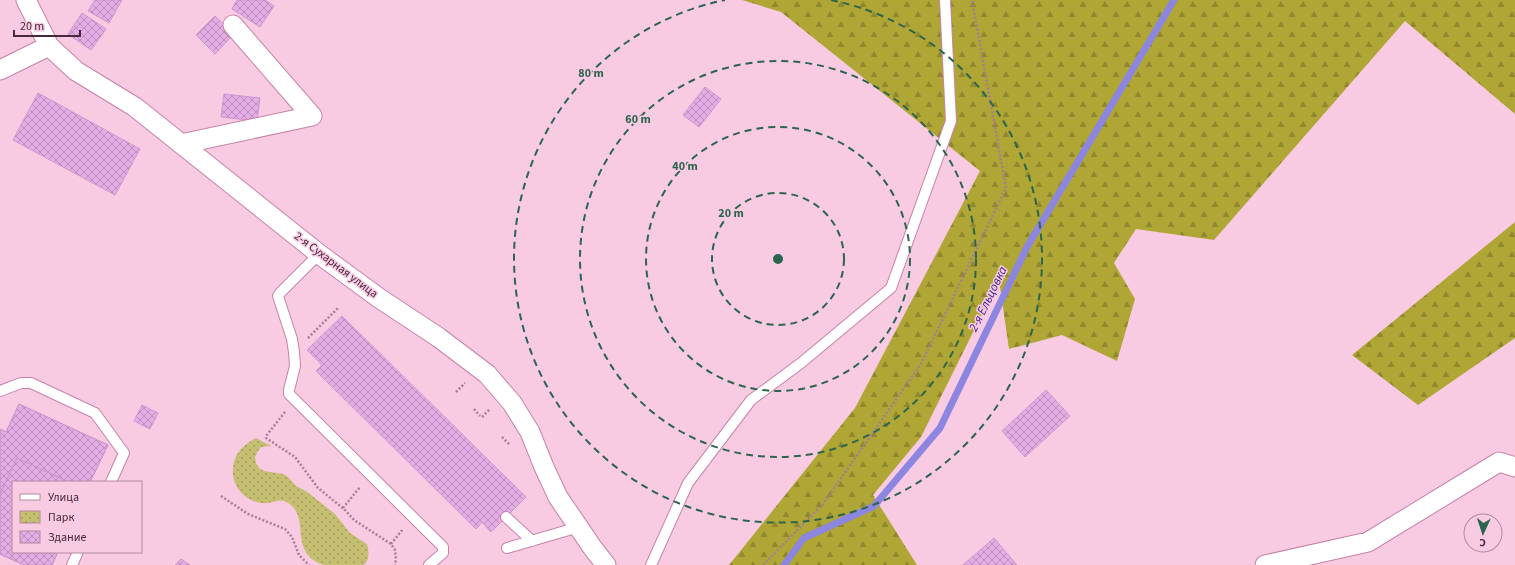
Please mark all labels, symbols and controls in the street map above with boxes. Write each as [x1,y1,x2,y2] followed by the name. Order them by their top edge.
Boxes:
[14,12,80,38] scale bar
[20,18,44,35] text: 20 m
[578,65,604,82] text: 80 m
[625,111,651,128] text: 60 m
[672,158,698,175] text: 40 m
[718,205,744,222] text: 20 m
[291,228,381,302] street label: 2-я Сухарная улица
[771,252,785,266] centre of rings
[964,263,1012,336] water label: 2-я Ельцовка
[12,481,142,553] legend
[48,489,79,506] text: Улица
[48,509,74,526] text: Парк
[1463,513,1503,553] north arrow
[48,529,87,546] text: Здание
[1478,535,1486,550] text: С

